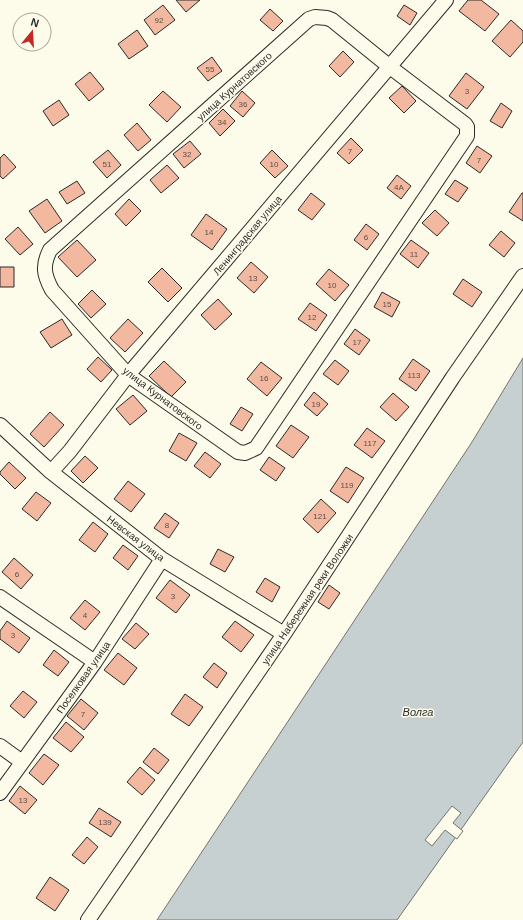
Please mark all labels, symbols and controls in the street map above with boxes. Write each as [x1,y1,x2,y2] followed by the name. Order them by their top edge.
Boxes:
[12,12,52,52] north arrow
[29,16,41,29] text: N
[155,16,164,25] house number: 92
[195,50,274,123] street label: улица Курнатовского
[206,65,215,74] house number: 55
[465,87,470,96] house number: 3
[239,100,248,109] house number: 36
[218,118,227,127] house number: 34
[348,147,353,156] house number: 7
[183,150,192,159] house number: 32
[477,156,482,165] house number: 7
[103,160,112,169] house number: 51
[270,160,279,169] house number: 10
[394,183,405,192] house number: 4А
[211,193,284,277] street label: Ленинградская улица
[205,228,214,237] house number: 14
[364,233,369,242] house number: 6
[410,250,419,259] house number: 11
[249,274,258,283] house number: 13
[328,281,337,290] house number: 10
[383,300,392,309] house number: 15
[308,313,317,322] house number: 12
[353,338,362,347] house number: 17
[121,365,205,432] street label: улица Курнатовского
[408,371,421,380] house number: 113
[260,374,269,383] house number: 16
[312,400,321,409] house number: 19
[364,439,377,448] house number: 117
[341,481,354,490] house number: 119
[313,512,327,521] house number: 121
[105,513,167,564] street label: Невская улица
[165,521,170,530] house number: 8
[259,532,355,667] street label: улица Набережная реки Воложки
[15,570,20,579] house number: 6
[171,592,176,601] house number: 3
[83,611,88,620] house number: 4
[11,631,16,640] house number: 3
[54,639,113,715] street label: Поселковая улица
[403,706,433,718] water label: Волга
[81,710,86,719] house number: 7
[19,796,28,805] house number: 13
[98,818,112,827] house number: 139

